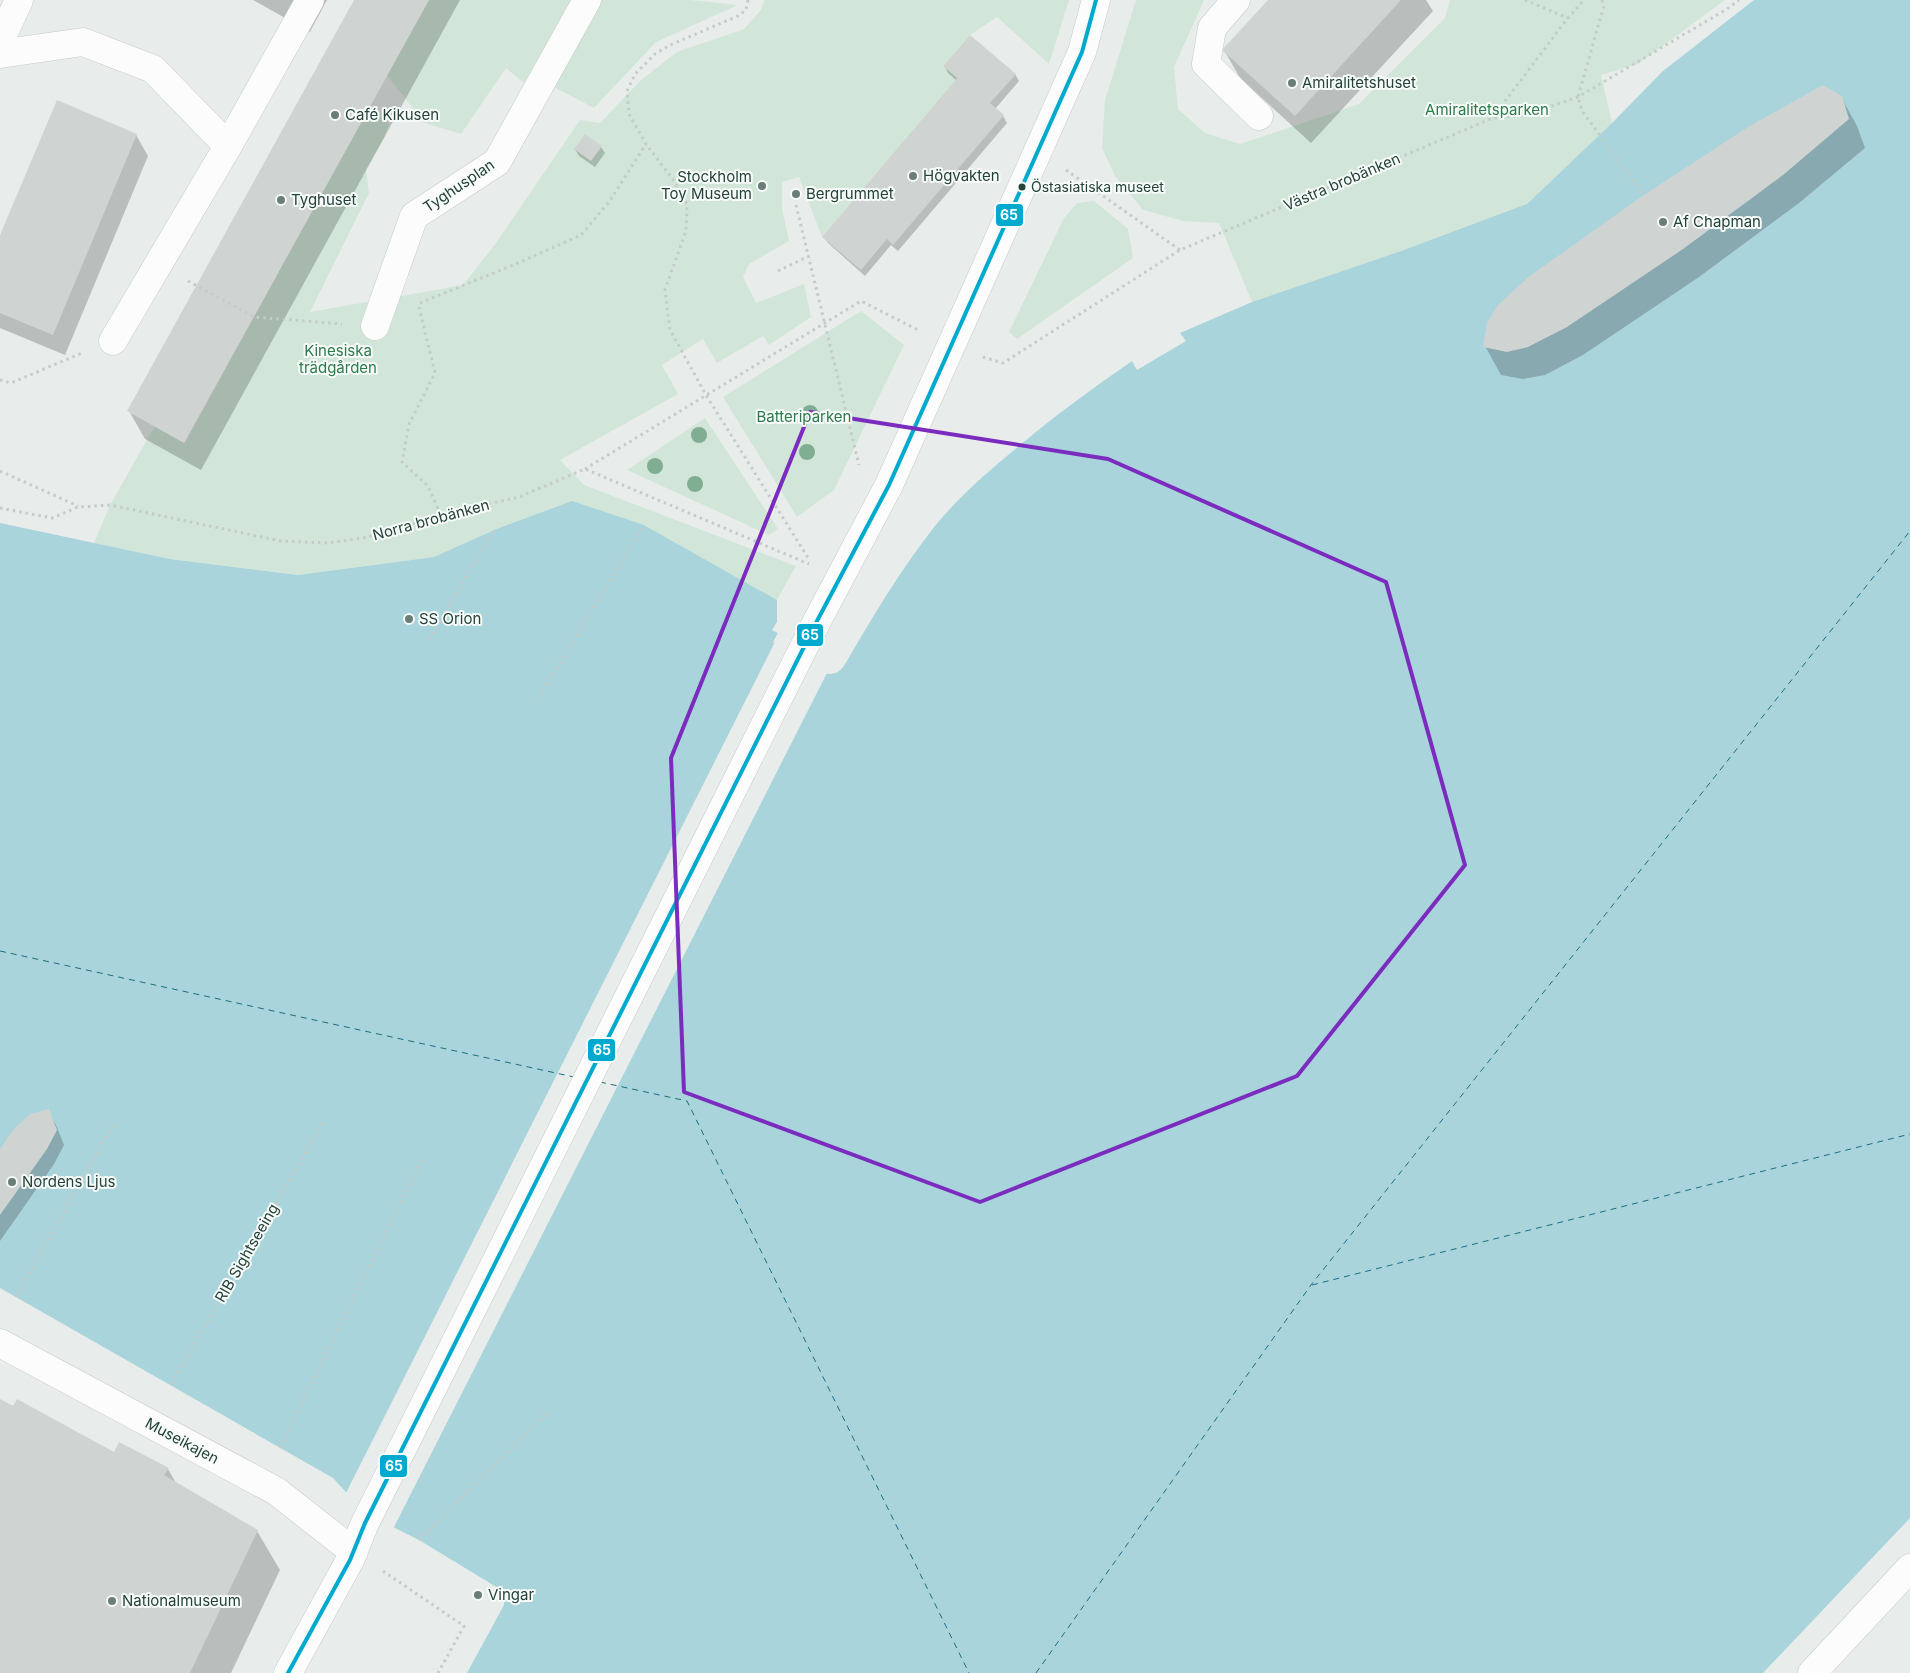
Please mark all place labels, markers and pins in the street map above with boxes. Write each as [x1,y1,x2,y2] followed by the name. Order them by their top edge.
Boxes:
[1302,73,1416,92] place label: Amiralitetshuset
[1286,77,1298,89] marker: Amiralitetshuset
[345,105,439,124] place label: Café Kikusen
[329,109,341,121] marker: Café Kikusen
[923,166,1000,185] place label: Högvakten
[661,167,752,203] place label: Stockholm Toy Museum
[907,170,919,182] marker: Högvakten
[1031,178,1164,195] place label: Östasiatiska museet
[756,180,768,192] marker: Stockholm Toy Museum
[1017,182,1027,192] marker: Östasiatiska museet
[806,184,894,203] place label: Bergrummet
[790,188,802,200] marker: Bergrummet
[291,190,356,209] place label: Tyghuset
[275,194,287,206] marker: Tyghuset
[1673,212,1761,231] place label: Af Chapman
[1657,216,1669,228] marker: Af Chapman
[419,609,481,628] place label: SS Orion
[403,613,415,625] marker: SS Orion
[22,1172,116,1191] place label: Nordens Ljus
[6,1176,18,1188] marker: Nordens Ljus
[488,1585,534,1604] place label: Vingar
[472,1589,484,1601] marker: Vingar
[122,1591,241,1610] place label: Nationalmuseum
[106,1595,118,1607] marker: Nationalmuseum

